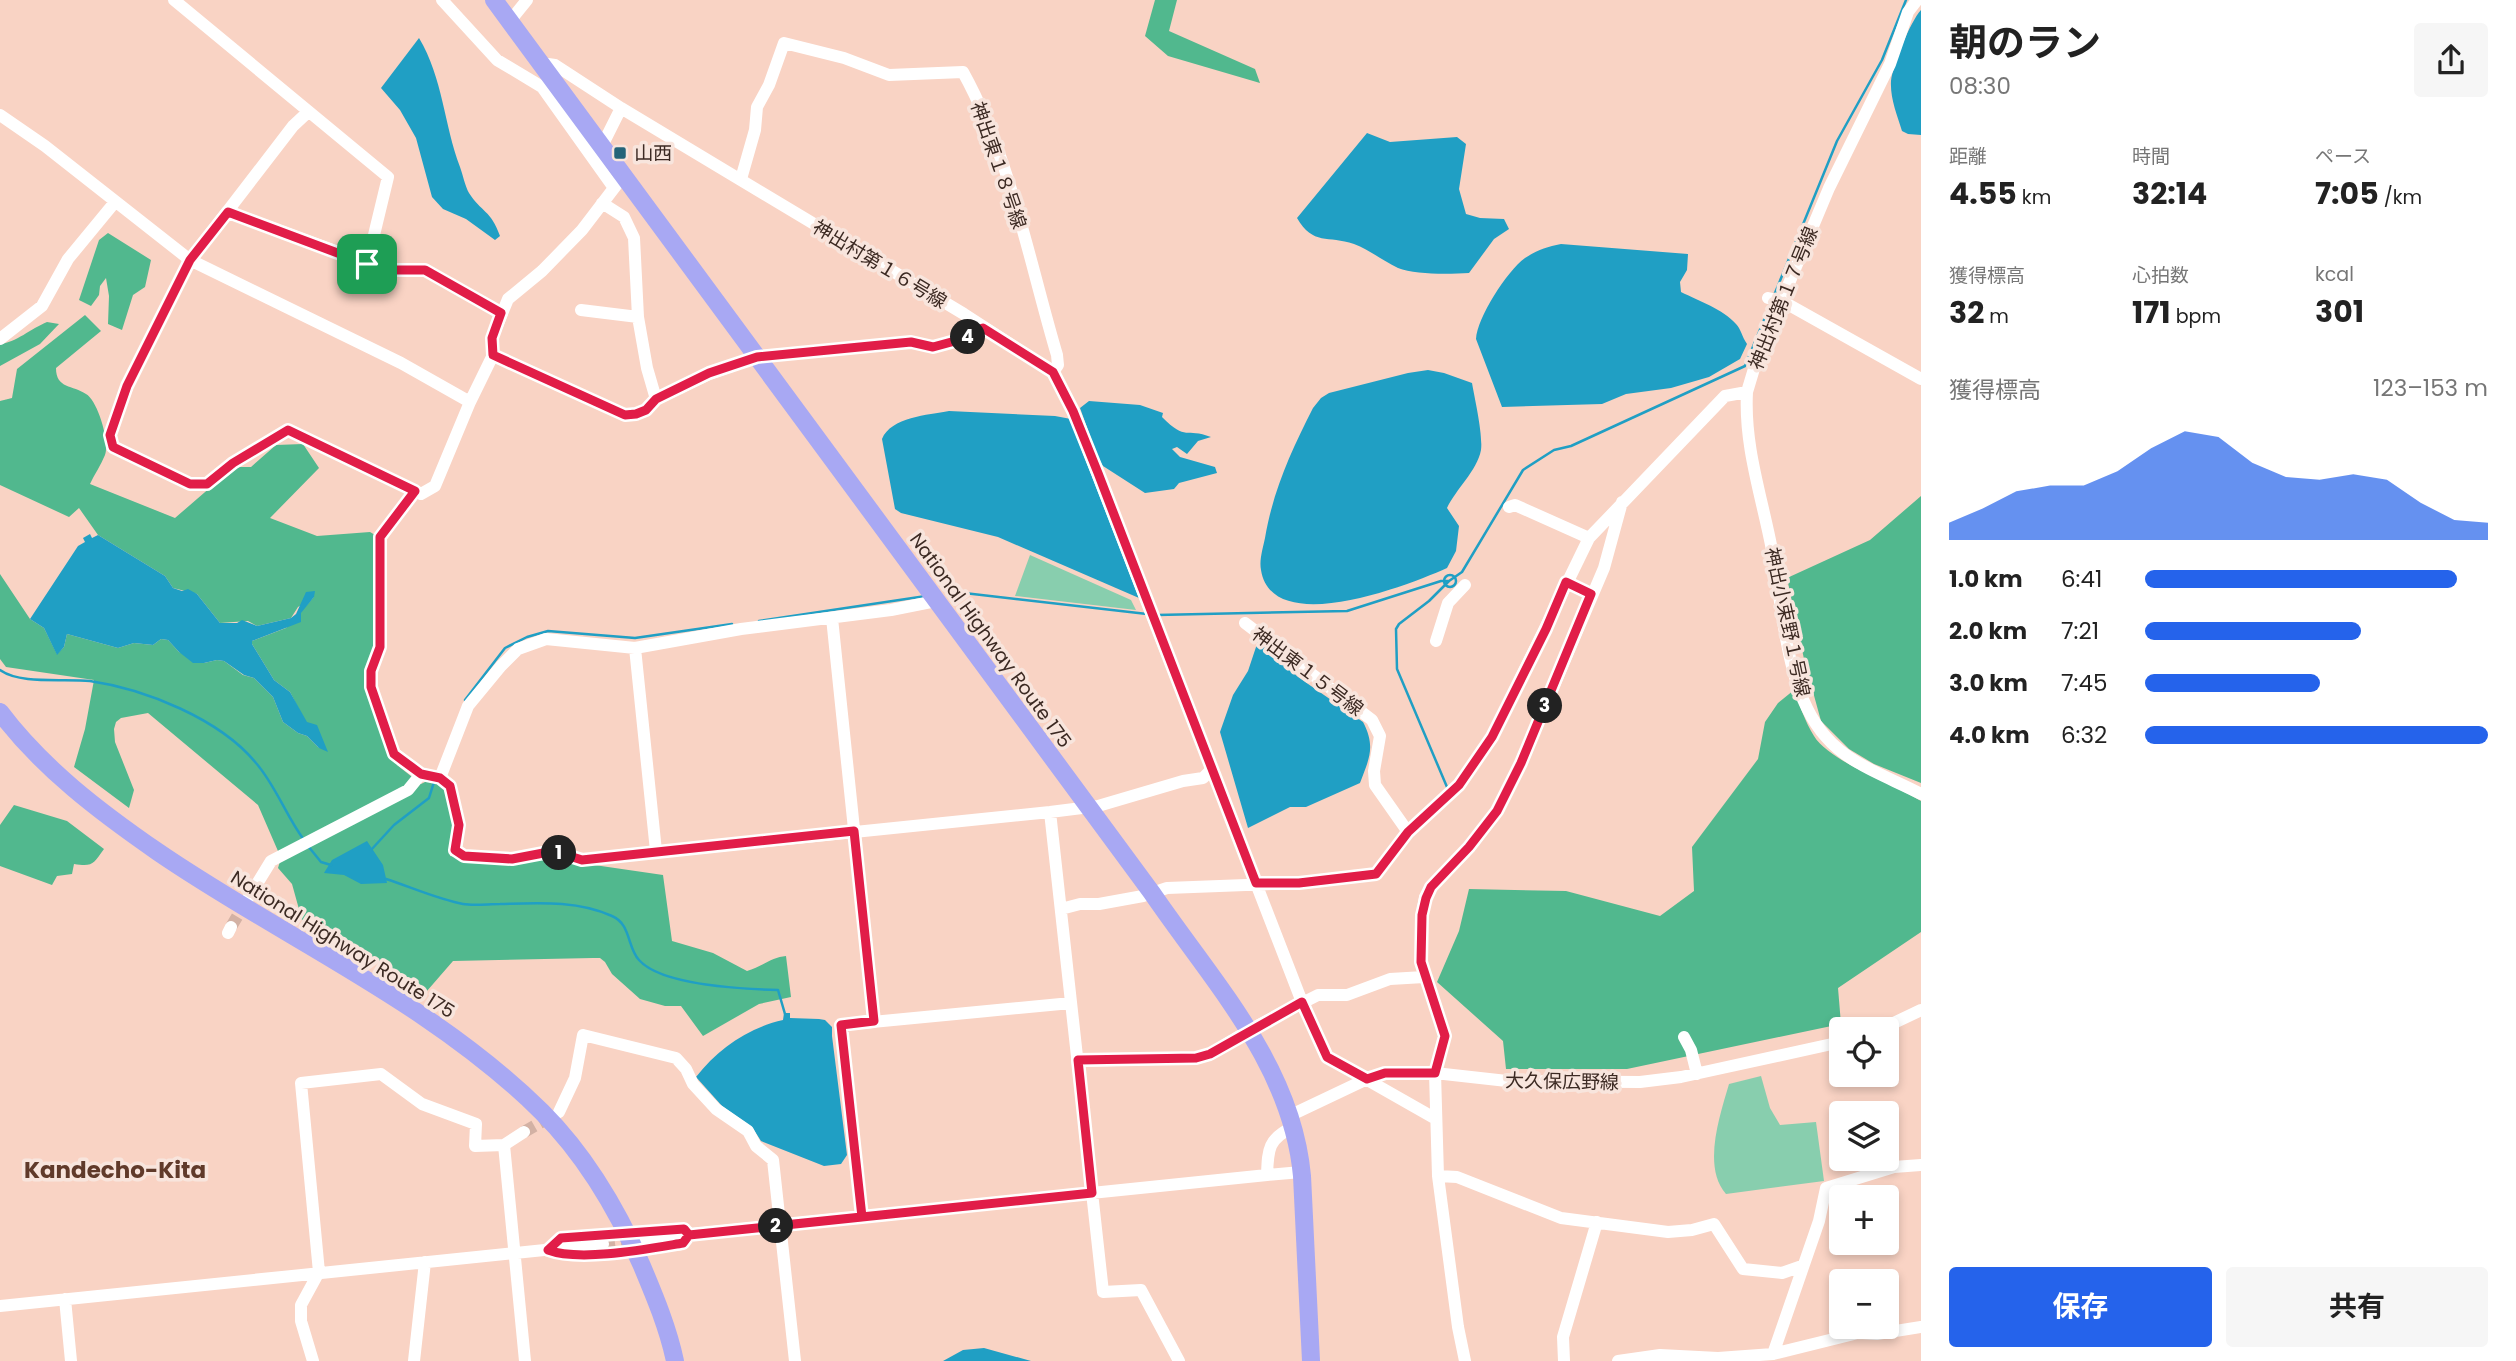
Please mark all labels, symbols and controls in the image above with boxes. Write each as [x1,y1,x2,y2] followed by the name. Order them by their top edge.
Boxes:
[1949,16,2101,69] text: 朝のラン
[2414,23,2488,97] button: share
[1949,70,2011,102] text: 08:30
[964,98,1033,232] street label: 神出東１８号線
[634,140,672,167] place label: 山西
[1949,143,1987,170] text: 距離
[2132,143,2170,170] text: 時間
[2315,143,2371,170] text: ペース
[612,145,628,161] marker: 山西
[1949,172,2017,215] text: 4.55
[2132,172,2207,215] text: 32:14
[2315,172,2379,215] text: 7:05
[2017,184,2051,211] text: km
[2379,184,2422,211] text: /km
[808,214,952,315] street label: 神出村第１６号線
[1742,223,1824,374] street label: 神出村第１７号線
[337,234,397,294] pin
[348,245,386,283] icon: arrive
[2315,261,2354,288] text: kcal
[1949,262,2025,289] text: 獲得標高
[2132,262,2189,289] text: 心拍数
[2315,290,2364,333] text: 301
[1949,291,1984,334] text: 32
[2132,291,2171,334] text: 171
[1984,303,2009,330] text: m
[2171,303,2221,330] text: bpm
[950,320,986,354] pin: 4
[961,323,974,350] text: 4
[2373,372,2488,404] text: 123–153 m
[1949,374,2041,406] text: 獲得標高
[903,527,1078,753] street label: National Highway Route 175
[1759,545,1817,699] street label: 神出小束野１号線
[1949,563,2023,595] text: 1.0 km
[2061,563,2102,595] text: 6:41
[1949,615,2027,647] text: 2.0 km
[2061,615,2099,647] text: 7:21
[1246,621,1369,722] street label: 神出東１５号線
[1949,667,2028,699] text: 3.0 km
[2061,667,2107,699] text: 7:45
[1528,688,1562,724] pin: 3
[1539,692,1550,719] text: 3
[1949,719,2030,751] text: 4.0 km
[2061,719,2107,751] text: 6:32
[542,836,576,870] pin: 1
[555,839,562,866] text: 1
[225,864,460,1025] street label: National Highway Route 175
[1829,1017,1899,1339] map controls
[1829,1017,1899,1087] button: locate
[1505,1067,1619,1096] street label: 大久保広野線
[1829,1101,1899,1171] button: layers
[24,1154,206,1186] district label: Kandecho-Kita
[1829,1185,1899,1255] button: +
[758,1208,794,1244] pin: 2
[770,1212,781,1239] text: 2
[1949,1267,2212,1347] button: 保存
[2226,1267,2488,1347] button: 共有
[1829,1269,1899,1339] button: −

